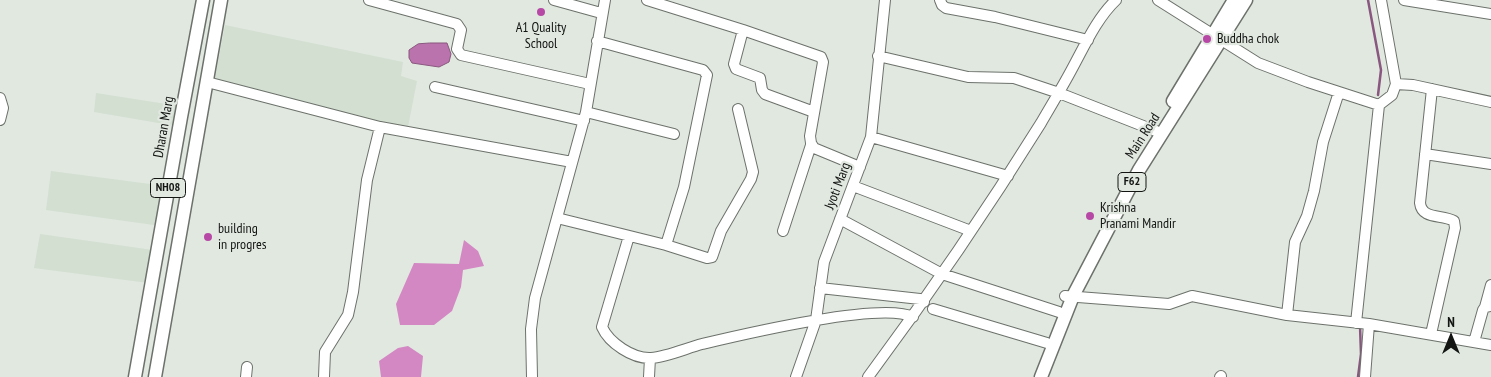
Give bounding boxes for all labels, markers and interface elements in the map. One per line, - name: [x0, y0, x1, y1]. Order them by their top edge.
- marker: A1 Quality School: [535, 6, 547, 18]
- place label: A1 Quality School: [516, 20, 566, 52]
- place label: Buddha chok: [1217, 31, 1279, 47]
- marker: Buddha chok: [1201, 33, 1213, 45]
- street label: Dharan Marg: [150, 95, 178, 159]
- street label: Main Road: [1122, 110, 1164, 162]
- street label: Jyoti Marg: [821, 160, 855, 212]
- road number: F62: [1118, 172, 1146, 192]
- road number: NH08: [150, 178, 186, 198]
- place label: Krishna Pranami Mandir: [1100, 200, 1176, 232]
- marker: Krishna Pranami Mandir: [1084, 210, 1096, 222]
- place label: building in progres: [218, 221, 267, 253]
- marker: building in progres: [202, 231, 214, 243]
- north arrow: [1426, 312, 1476, 362]
- text: N: [1447, 313, 1455, 331]

